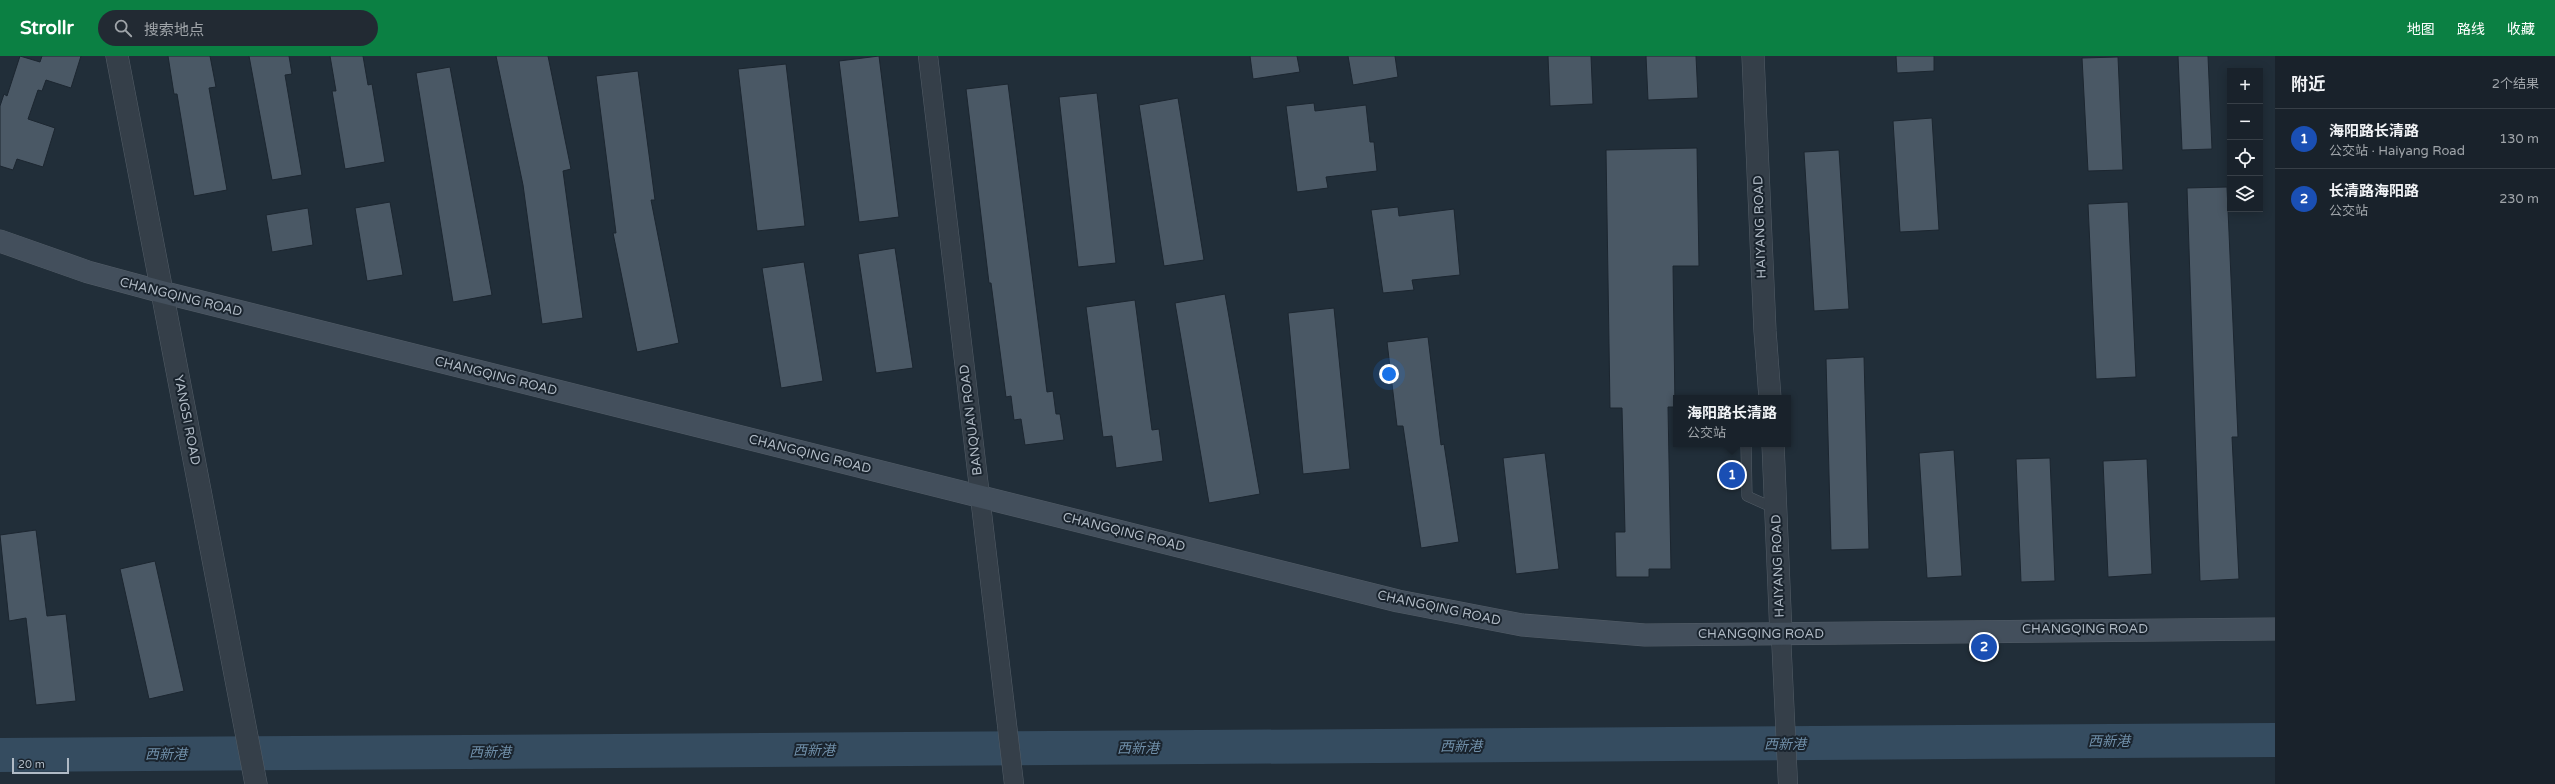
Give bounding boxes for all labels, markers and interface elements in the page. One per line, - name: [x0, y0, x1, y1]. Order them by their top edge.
- search box: [98, 10, 378, 46]
- text: Strollr: [20, 17, 74, 39]
- icon: search: [112, 17, 134, 39]
- text: 搜索地点: [144, 21, 204, 39]
- text: 地图: [2407, 21, 2435, 38]
- text: 路线: [2457, 21, 2485, 38]
- text: 收藏: [2507, 21, 2535, 38]
- map controls: [2227, 68, 2263, 212]
- button: +: [2227, 68, 2263, 104]
- text: 附近: [2291, 74, 2325, 95]
- text: 2个结果: [2492, 76, 2539, 92]
- button: −: [2227, 104, 2263, 140]
- text: 海阳路长清路: [2329, 122, 2419, 140]
- text: 1: [2300, 131, 2308, 147]
- text: 130 m: [2499, 131, 2539, 147]
- button: locate: [2227, 140, 2263, 176]
- text: 公交站 · Haiyang Road: [2329, 143, 2465, 159]
- street label: HAIYANG ROAD: [1750, 175, 1770, 279]
- button: layers: [2227, 176, 2263, 212]
- text: 长清路海阳路: [2329, 182, 2419, 200]
- text: 2: [2300, 191, 2308, 207]
- text: 230 m: [2499, 191, 2539, 207]
- text: 公交站: [2329, 203, 2368, 219]
- street label: CHANGQING ROAD: [118, 274, 244, 320]
- street label: CHANGQING ROAD: [433, 353, 559, 399]
- street label: BANQUAN ROAD: [956, 363, 986, 477]
- your location: [1379, 364, 1399, 384]
- street label: YANGSI ROAD: [170, 373, 204, 467]
- popup: [1673, 395, 1791, 447]
- text: 海阳路长清路: [1687, 404, 1777, 422]
- text: 公交站: [1687, 425, 1726, 441]
- street label: CHANGQING ROAD: [747, 431, 873, 477]
- pin: 1: [1719, 460, 1745, 490]
- street label: CHANGQING ROAD: [1061, 509, 1187, 555]
- street label: HAIYANG ROAD: [1768, 514, 1788, 618]
- street label: CHANGQING ROAD: [1376, 587, 1502, 629]
- street label: CHANGQING ROAD: [2022, 621, 2148, 637]
- street label: CHANGQING ROAD: [1698, 626, 1824, 642]
- pin: 2: [1971, 632, 1997, 662]
- water label: 西新港: [2088, 733, 2132, 750]
- water label: 西新港: [1764, 736, 1808, 753]
- water label: 西新港: [1440, 738, 1484, 755]
- water label: 西新港: [1117, 740, 1161, 757]
- water label: 西新港: [793, 742, 837, 759]
- water label: 西新港: [469, 744, 513, 761]
- water label: 西新港: [145, 746, 189, 763]
- scale bar: [12, 756, 69, 775]
- text: 20 m: [18, 758, 45, 771]

